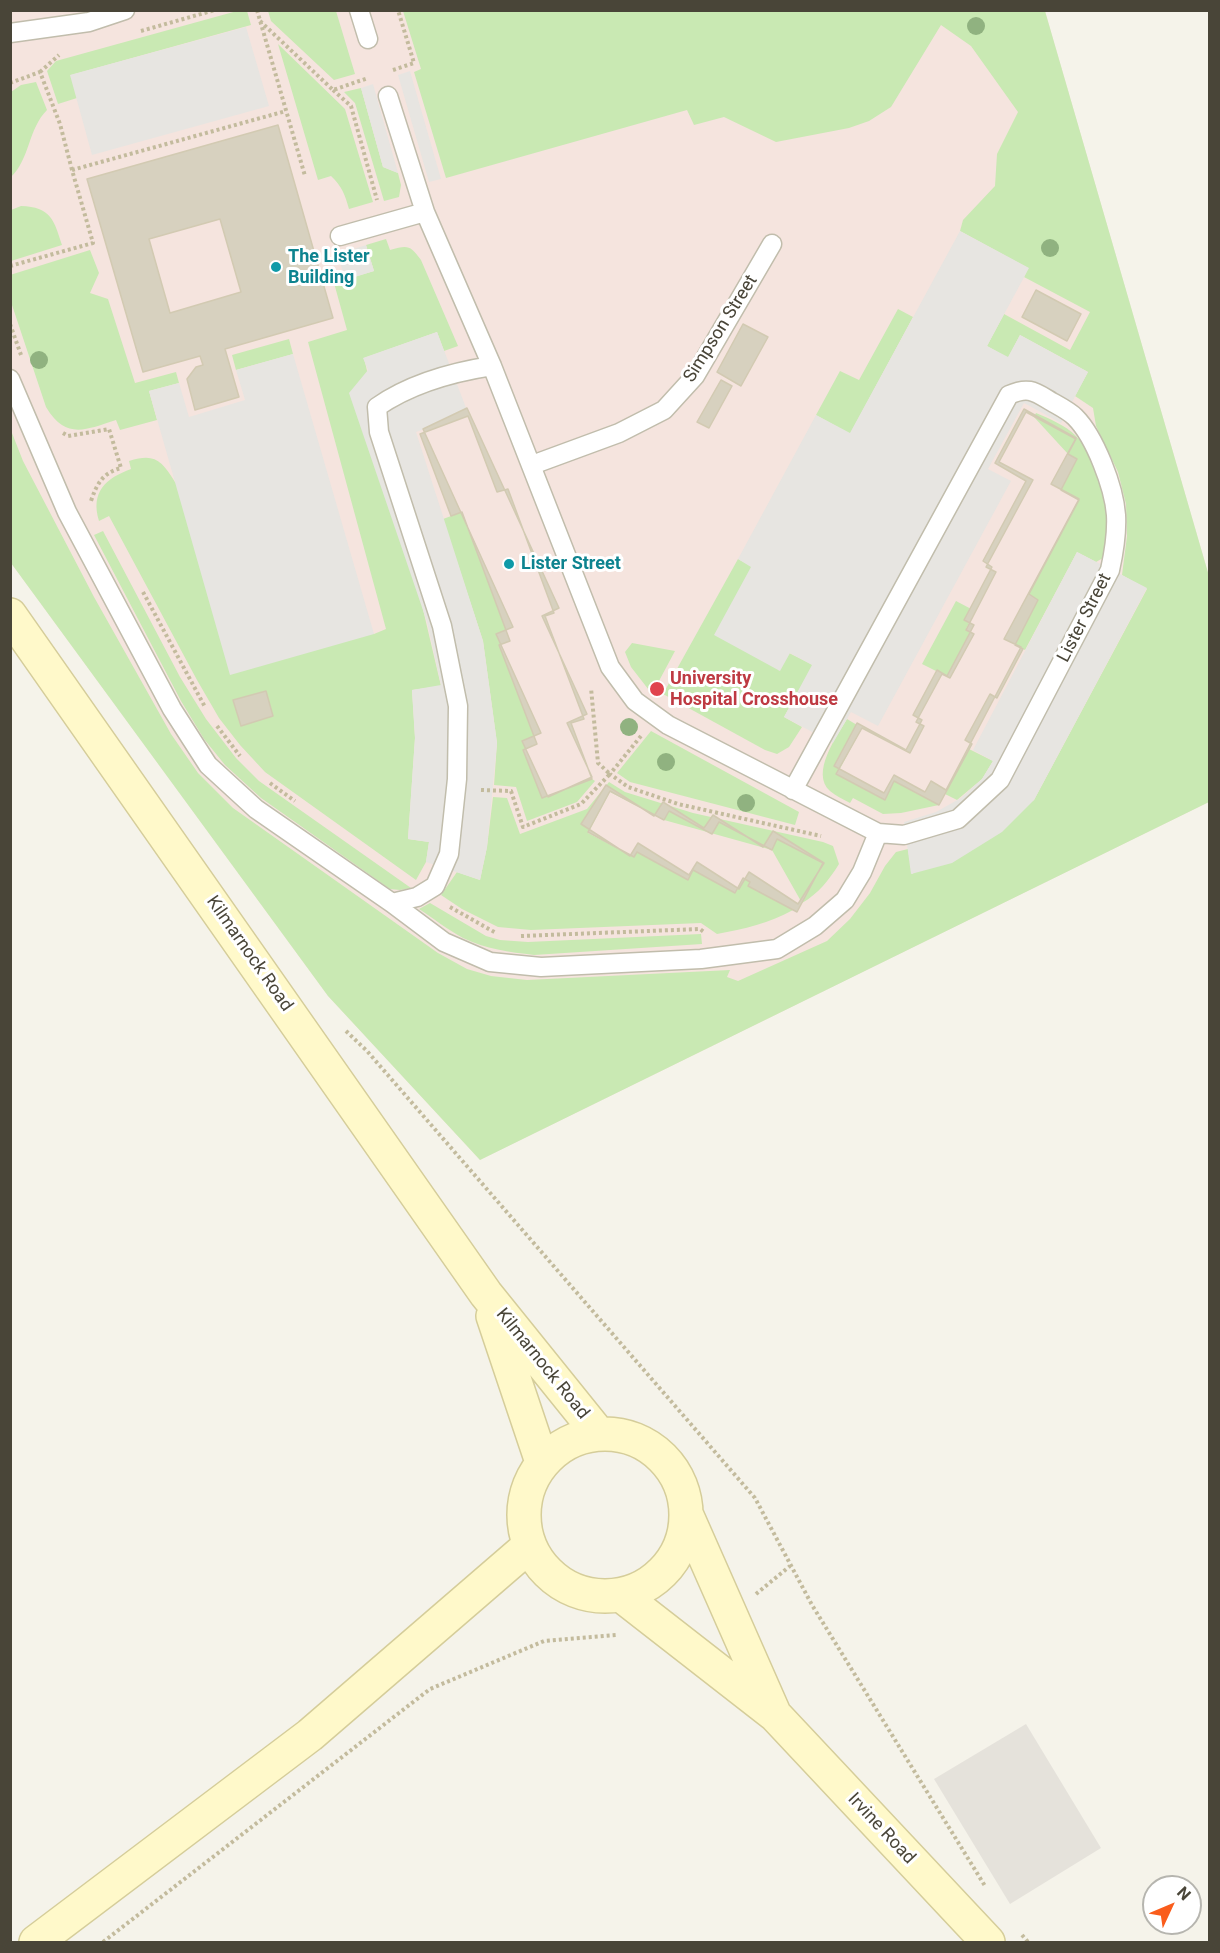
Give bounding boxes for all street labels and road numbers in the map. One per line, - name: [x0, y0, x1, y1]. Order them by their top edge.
- street label: Simpson Street: [679, 271, 763, 387]
- street label: Lister Street: [1053, 570, 1117, 666]
- street label: Kilmarnock Road: [201, 892, 297, 1016]
- street label: Kilmarnock Road: [491, 1304, 593, 1424]
- street label: Irvine Road: [843, 1789, 919, 1869]

